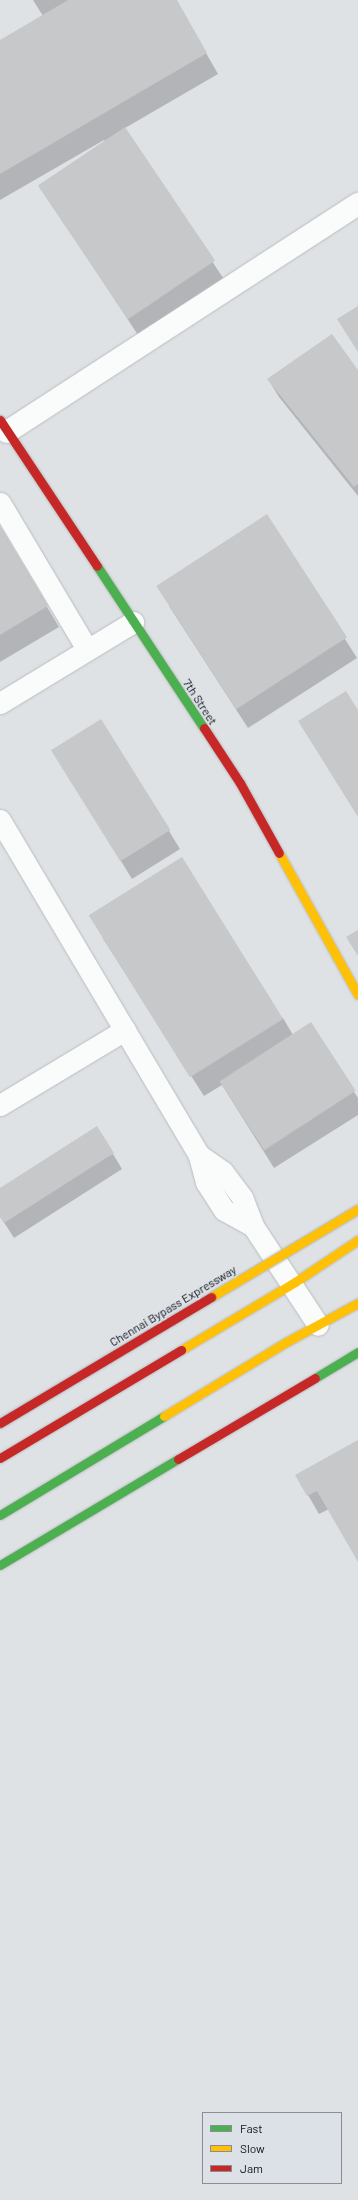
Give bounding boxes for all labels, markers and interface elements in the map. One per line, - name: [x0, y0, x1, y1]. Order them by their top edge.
- street label: 7th Street: [180, 676, 220, 728]
- street label: Chennai Bypass Expressway: [107, 1262, 239, 1350]
- legend: [202, 2112, 342, 2184]
- text: Fast: [240, 2121, 263, 2135]
- text: Slow: [240, 2141, 265, 2155]
- text: Jam: [240, 2161, 263, 2175]

